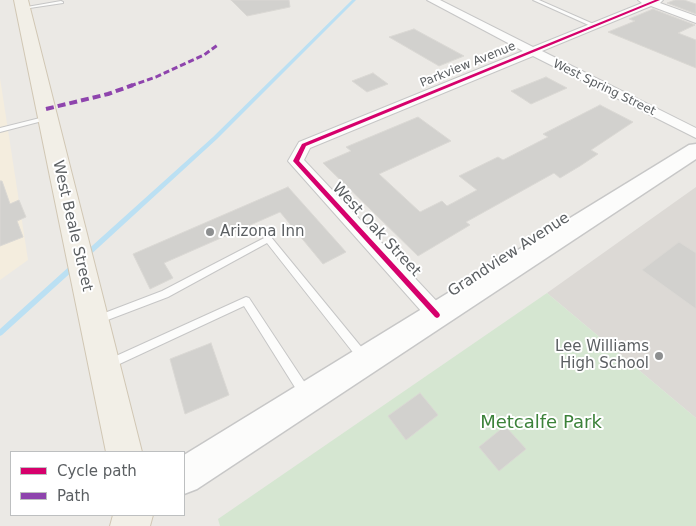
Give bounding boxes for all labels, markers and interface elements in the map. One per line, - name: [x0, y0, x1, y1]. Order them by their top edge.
- street label: Parkview Avenue: [418, 39, 518, 91]
- street label: West Spring Street: [550, 57, 658, 119]
- street label: West Beale Street: [48, 159, 96, 293]
- street label: West Oak Street: [328, 179, 424, 281]
- street label: Grandview Avenue: [445, 209, 573, 301]
- place label: Arizona Inn: [220, 223, 305, 241]
- marker: Arizona Inn: [204, 226, 216, 238]
- place label: Lee Williams High School: [555, 338, 649, 373]
- marker: Lee Williams High School: [653, 350, 665, 362]
- park label: Metcalfe Park: [480, 412, 602, 434]
- legend: [10, 451, 185, 516]
- text: Cycle path: [57, 462, 137, 480]
- text: Path: [57, 487, 90, 505]

